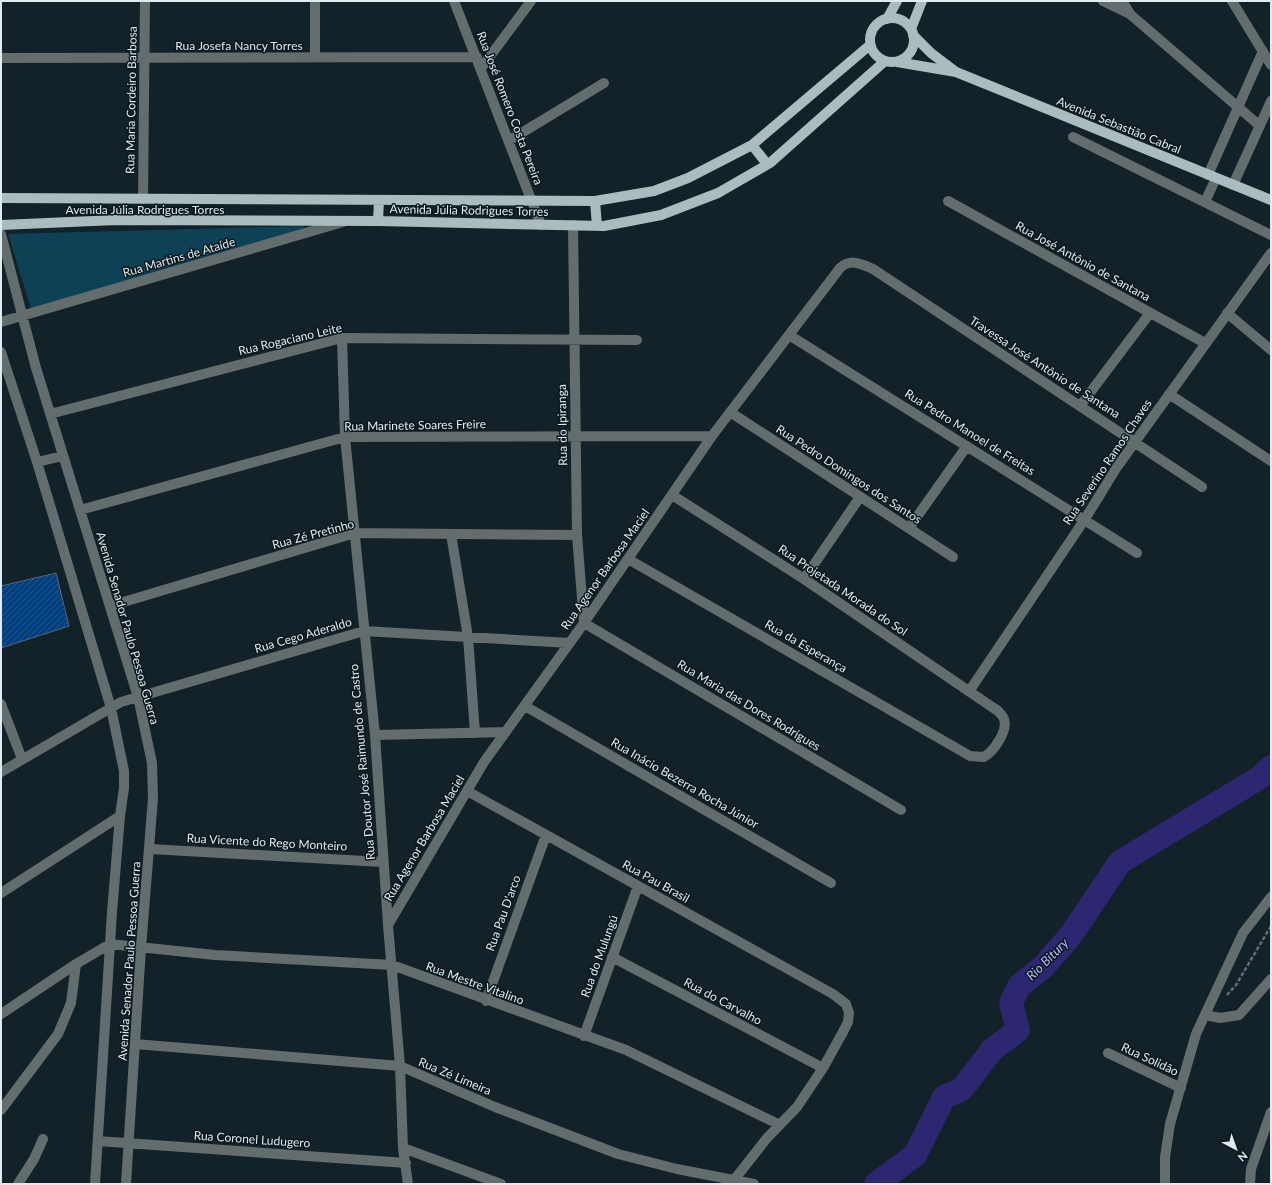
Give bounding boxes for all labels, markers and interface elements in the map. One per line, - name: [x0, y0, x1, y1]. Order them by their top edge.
- street label: Rua Maria Cordeiro Barbosa: [122, 26, 140, 174]
- street label: Rua José Romero Costa Pereira: [474, 29, 546, 187]
- street label: Rua Josefa Nancy Torres: [175, 38, 303, 53]
- street label: Avenida Sebastião Cabral: [1055, 93, 1183, 157]
- street label: Avenida Júlia Rodrigues Torres: [389, 201, 549, 219]
- street label: Avenida Júlia Rodrigues Torres: [66, 202, 224, 217]
- street label: Rua José Antônio de Santana: [1013, 218, 1153, 304]
- street label: Rua Martins de Ataíde: [121, 234, 237, 280]
- street label: Travessa José Antônio de Santana: [967, 313, 1123, 421]
- street label: Rua Rogaciano Leite: [237, 320, 343, 358]
- street label: Rua do Ipiranga: [554, 384, 570, 466]
- street label: Rua Pedro Manoel de Freitas: [902, 386, 1038, 478]
- street label: Rua Severino Ramos Chaves: [1059, 396, 1155, 528]
- street label: Rua Marinete Soares Freire: [344, 416, 486, 434]
- street label: Rua Pedro Domingos dos Santos: [773, 421, 925, 527]
- street label: Rua Agenor Barbosa Maciel: [557, 506, 653, 632]
- street label: Rua Zé Pretinho: [270, 516, 356, 552]
- street label: Avenida Senador Paulo Pessoa Guerra: [93, 530, 163, 726]
- street label: Rua Projetada Morada do Sol: [776, 541, 910, 639]
- street label: Rua Cego Aderaldo: [253, 614, 354, 656]
- street label: Rua da Esperança: [762, 616, 850, 676]
- street label: Rua Maria das Dores Rodrigues: [675, 656, 823, 754]
- street label: Rua Doutor José Raimundo de Castro: [346, 663, 378, 860]
- street label: Rua Inácio Bezerra Rocha Júnior: [608, 734, 762, 832]
- street label: Rua Agenor Barbosa Maciel: [380, 772, 468, 904]
- street label: Rua Vicente do Rego Monteiro: [186, 830, 348, 854]
- street label: Rua Pau Brasil: [620, 856, 692, 906]
- street label: Avenida Senador Paulo Pessoa Guerra: [115, 861, 143, 1061]
- street label: Rua Pau D'arco: [482, 873, 524, 953]
- street label: Rua do Mulungú: [577, 913, 621, 999]
- water label: Rio Bitury: [1023, 934, 1072, 983]
- street label: Rua Mestre Vitalino: [424, 958, 526, 1008]
- street label: Rua do Carvalho: [681, 974, 765, 1028]
- street label: Rua Solidão: [1119, 1039, 1181, 1079]
- street label: Rua Zé Limeira: [416, 1054, 494, 1098]
- street label: Rua Coronel Ludugero: [193, 1127, 311, 1151]
- north arrow: [1216, 1129, 1256, 1169]
- text: N: [1235, 1149, 1250, 1165]

